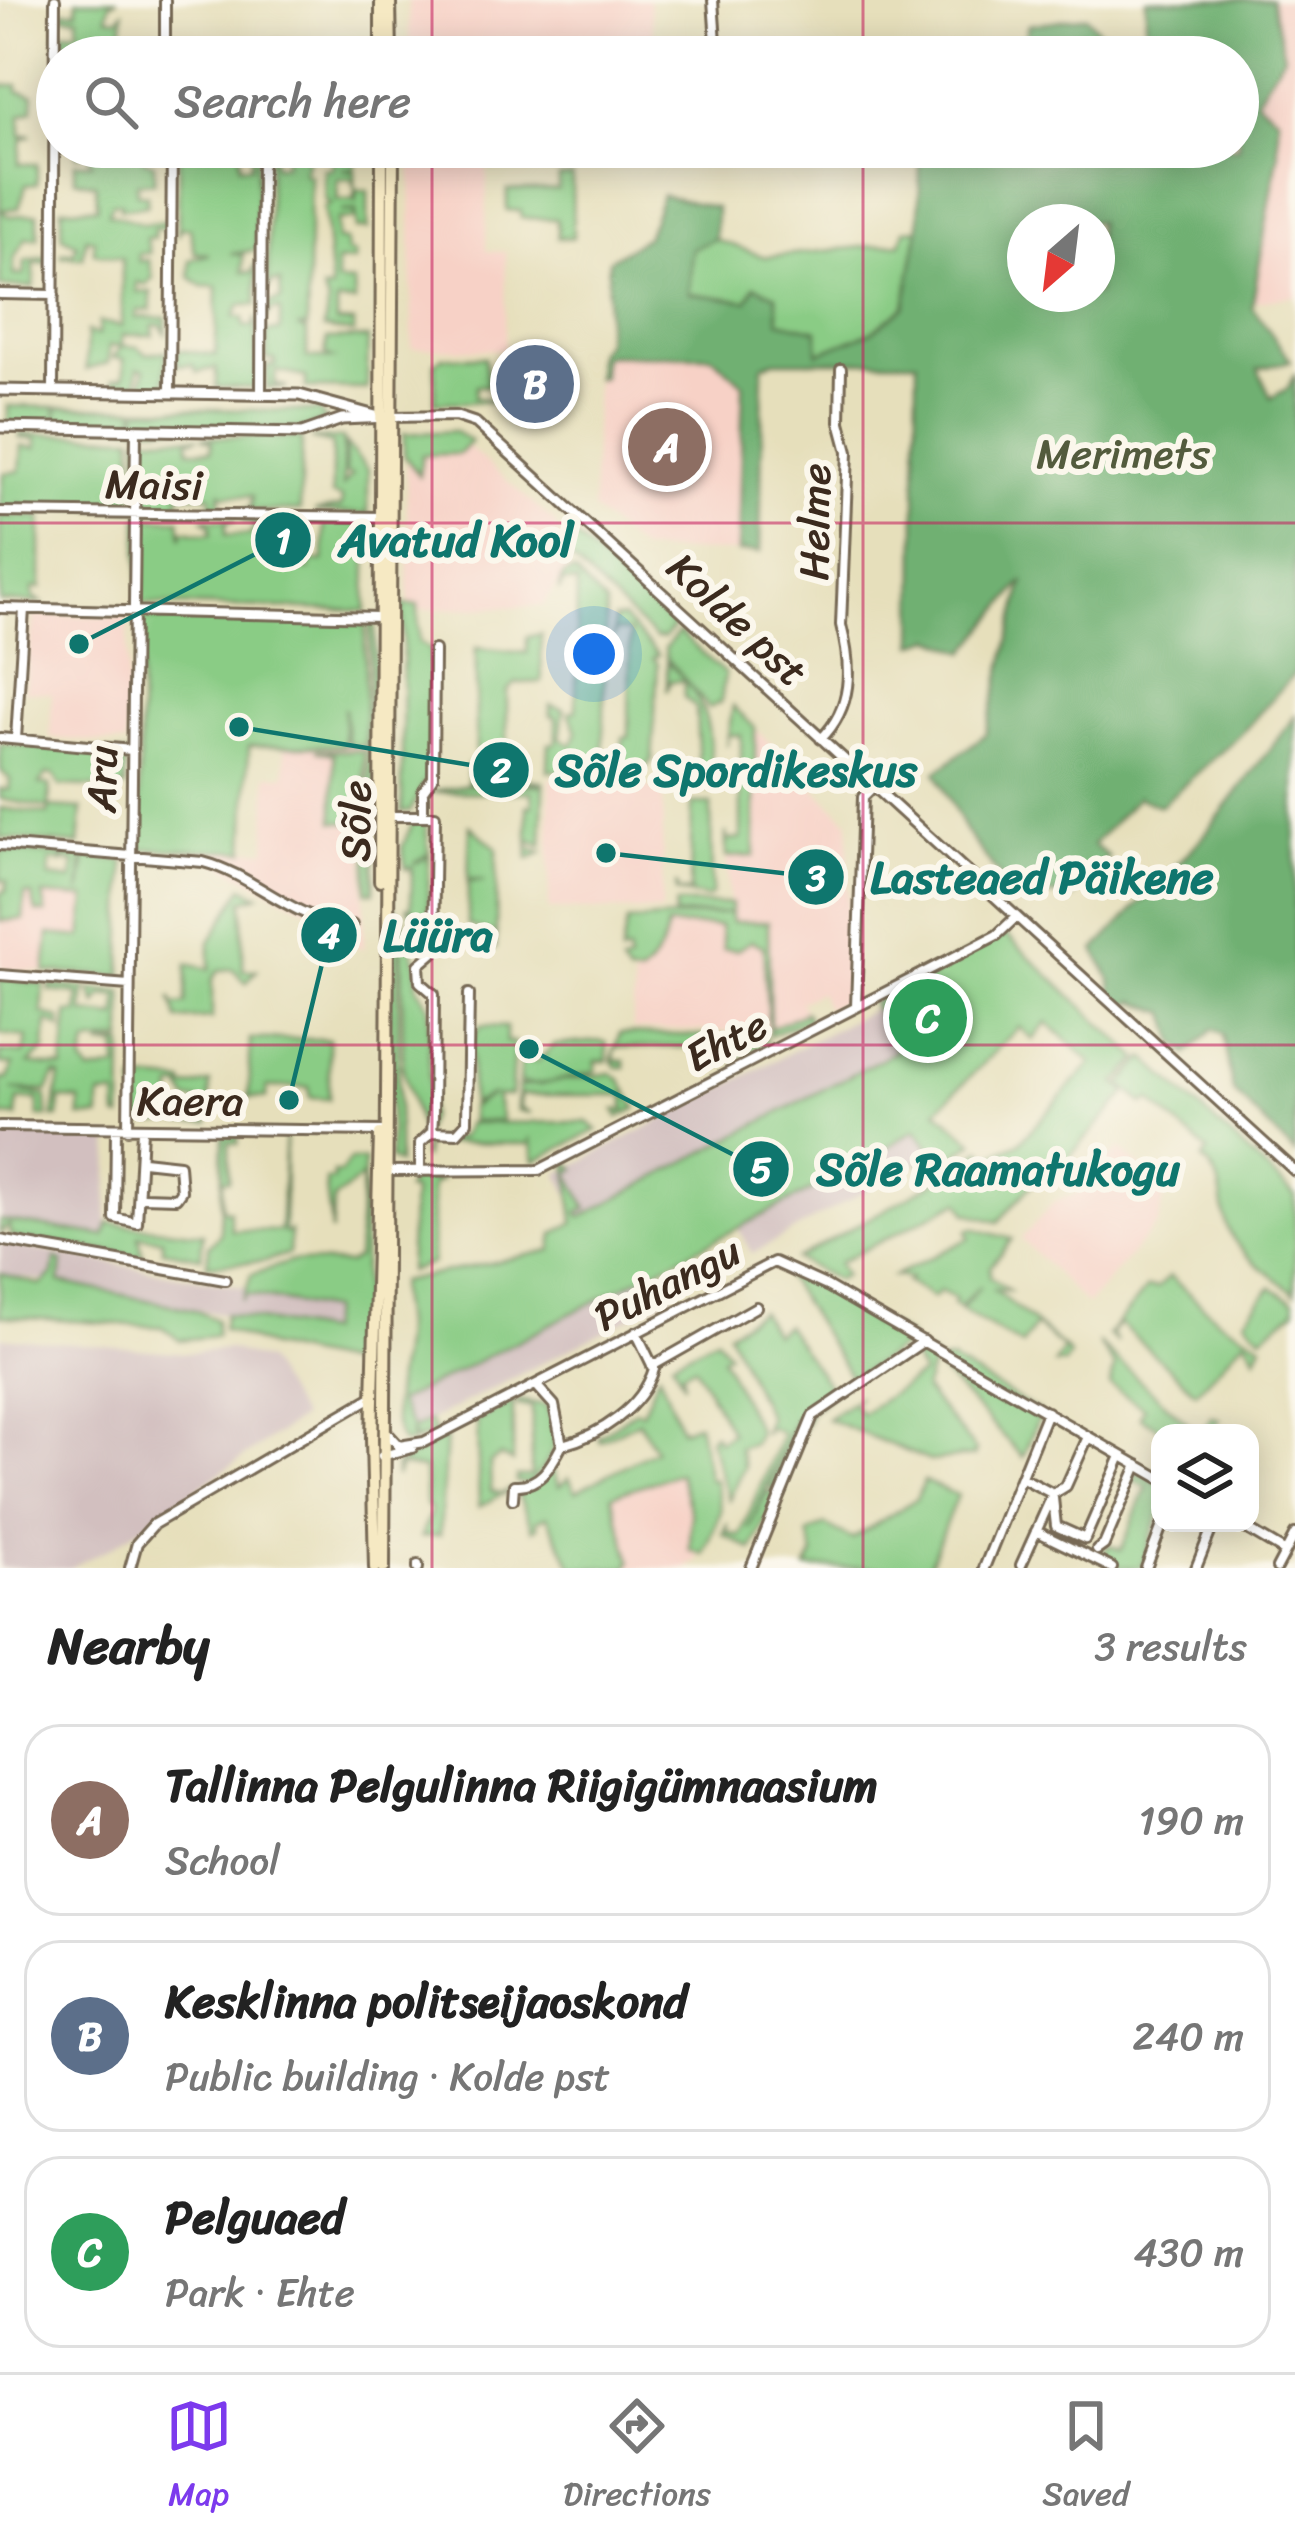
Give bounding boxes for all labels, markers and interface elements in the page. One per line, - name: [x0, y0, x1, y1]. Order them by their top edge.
- search box: [36, 36, 1259, 168]
- text: Search here: [174, 62, 411, 142]
- icon: search: [78, 69, 144, 135]
- north arrow: [1007, 204, 1115, 312]
- pin: B: [496, 339, 574, 429]
- pin: A: [628, 402, 706, 492]
- park label: Merimets: [1036, 417, 1210, 491]
- street label: Maisi: [104, 447, 205, 523]
- street label: Helme: [777, 463, 853, 581]
- callout: Avatud Kool: [253, 500, 599, 581]
- text: Avatud Kool: [337, 501, 576, 581]
- text: 1: [275, 509, 291, 573]
- street label: Kolde pst: [649, 534, 826, 706]
- your location: [564, 624, 624, 684]
- callout: Sõle Spordikeskus: [471, 730, 942, 811]
- text: Sõle Spordikeskus: [554, 731, 919, 811]
- text: 2: [491, 739, 512, 803]
- street label: Aru: [64, 744, 140, 814]
- street label: Sõle: [318, 780, 394, 862]
- callout: Lasteaed Päikene: [786, 837, 1237, 918]
- text: Lasteaed Päikene: [870, 838, 1214, 918]
- text: 3: [805, 846, 826, 910]
- callout: Lüüra: [299, 895, 517, 976]
- text: Lüüra: [383, 896, 493, 976]
- text: 4: [318, 904, 341, 968]
- pin: C: [889, 973, 967, 1063]
- street label: Ehte: [672, 989, 781, 1093]
- street label: Kaera: [137, 1064, 243, 1138]
- callout: Sõle Raamatukogu: [731, 1129, 1205, 1210]
- text: Sõle Raamatukogu: [815, 1130, 1181, 1210]
- text: 5: [750, 1138, 772, 1202]
- street label: Puhangu: [581, 1215, 754, 1353]
- map controls: [1151, 1424, 1259, 1532]
- button: layers: [1151, 1424, 1259, 1532]
- text: Nearby: [48, 1601, 209, 1691]
- text: 3 results: [1094, 1612, 1247, 1681]
- text: Tallinna Pelgulinna Riigigümnaasium: [165, 1746, 878, 1826]
- text: A: [77, 1786, 103, 1855]
- text: 190 m: [1139, 1786, 1244, 1855]
- text: School: [165, 1826, 280, 1895]
- text: Kesklinna politseijaoskond: [165, 1962, 687, 2042]
- text: B: [78, 2002, 102, 2071]
- text: 240 m: [1132, 2002, 1244, 2071]
- text: Public building · Kolde pst: [165, 2042, 610, 2111]
- text: Pelguaed: [165, 2178, 345, 2258]
- text: C: [78, 2218, 102, 2287]
- text: 430 m: [1133, 2218, 1244, 2287]
- text: Park · Ehte: [165, 2258, 355, 2327]
- tab: Map: [166, 2393, 232, 2523]
- tab: Directions: [563, 2393, 711, 2523]
- tab: Saved: [1042, 2393, 1129, 2523]

